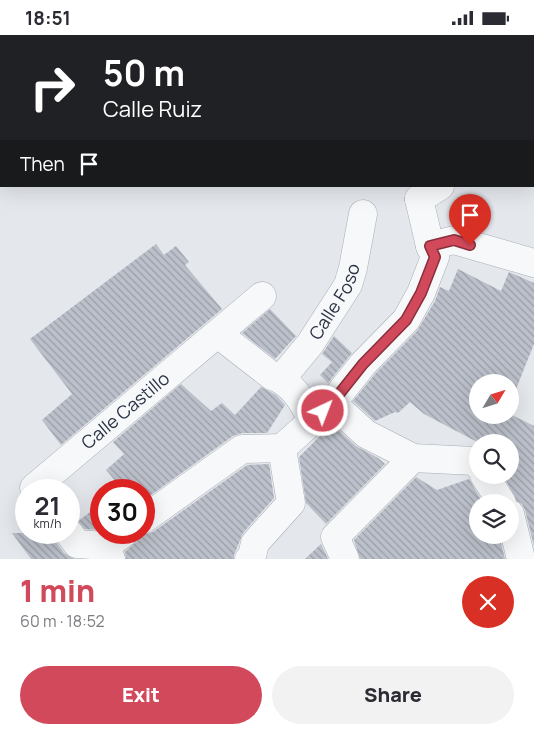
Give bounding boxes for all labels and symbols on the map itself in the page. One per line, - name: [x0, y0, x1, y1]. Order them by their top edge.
- pin: [449, 194, 491, 245]
- street label: Calle Foso: [303, 260, 365, 344]
- street label: Calle Castillo: [76, 366, 174, 454]
- north arrow: [469, 374, 519, 424]
- position arrow: [296, 384, 348, 436]
- speed limit sign: 30: [90, 479, 155, 544]

